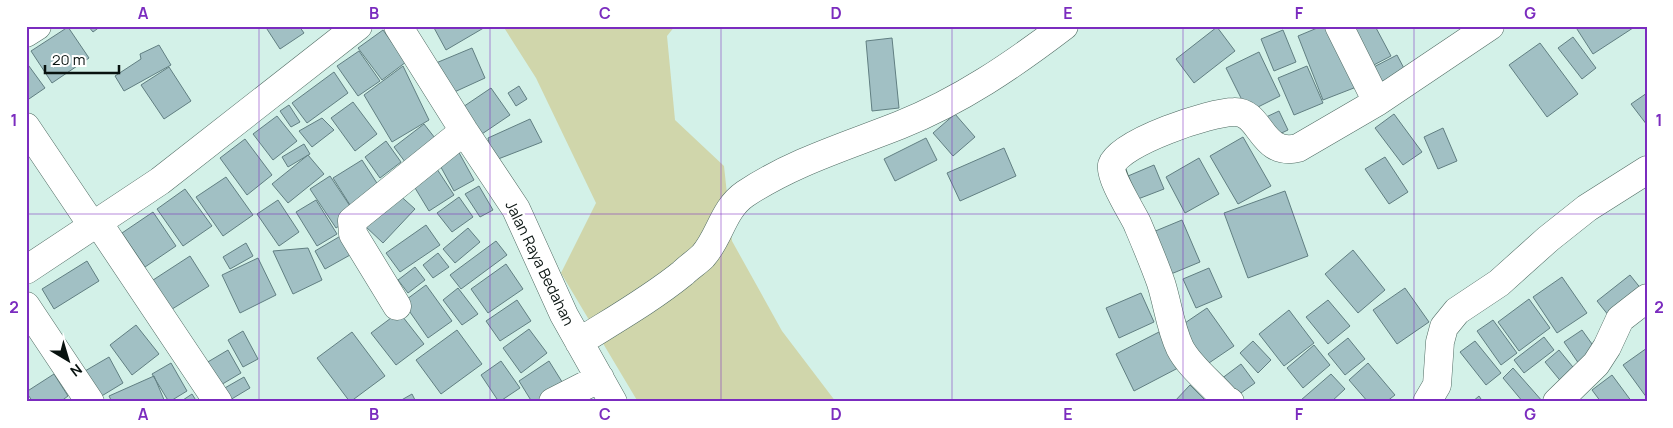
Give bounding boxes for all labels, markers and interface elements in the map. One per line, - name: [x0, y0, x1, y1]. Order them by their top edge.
- text: A: [138, 2, 149, 24]
- text: B: [369, 2, 379, 24]
- text: C: [599, 2, 611, 24]
- text: D: [830, 2, 842, 24]
- text: E: [1063, 2, 1073, 24]
- text: F: [1295, 2, 1304, 24]
- text: G: [1524, 2, 1536, 24]
- scale bar: [45, 42, 119, 74]
- text: 20 m: [52, 49, 85, 70]
- text: 1: [10, 109, 18, 131]
- text: 1: [1655, 109, 1663, 131]
- street label: Jalan Raya Bedahan: [501, 197, 579, 329]
- text: 2: [9, 296, 19, 318]
- text: 2: [1654, 296, 1664, 318]
- north arrow: [42, 336, 92, 386]
- text: N: [66, 360, 86, 381]
- text: A: [138, 403, 149, 425]
- text: B: [369, 403, 379, 425]
- text: C: [599, 403, 611, 425]
- text: D: [830, 403, 842, 425]
- text: E: [1063, 403, 1073, 425]
- text: F: [1295, 403, 1304, 425]
- text: G: [1524, 403, 1536, 425]

